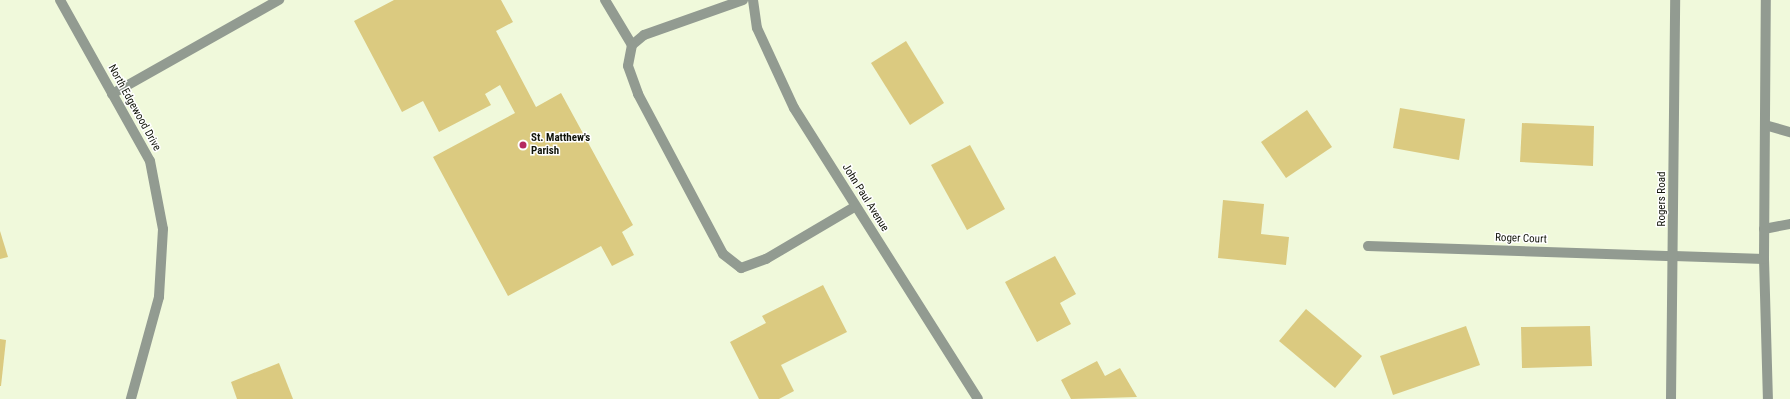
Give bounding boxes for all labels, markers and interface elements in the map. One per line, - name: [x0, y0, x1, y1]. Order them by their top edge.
- street label: North Edgewood Drive: [105, 63, 163, 153]
- place label: St. Matthew's Parish: [531, 132, 590, 158]
- marker: St. Matthew's Parish: [518, 140, 528, 150]
- street label: John Paul Avenue: [839, 162, 891, 234]
- street label: Rogers Road: [1655, 172, 1669, 226]
- street label: Roger Court: [1495, 232, 1547, 246]

